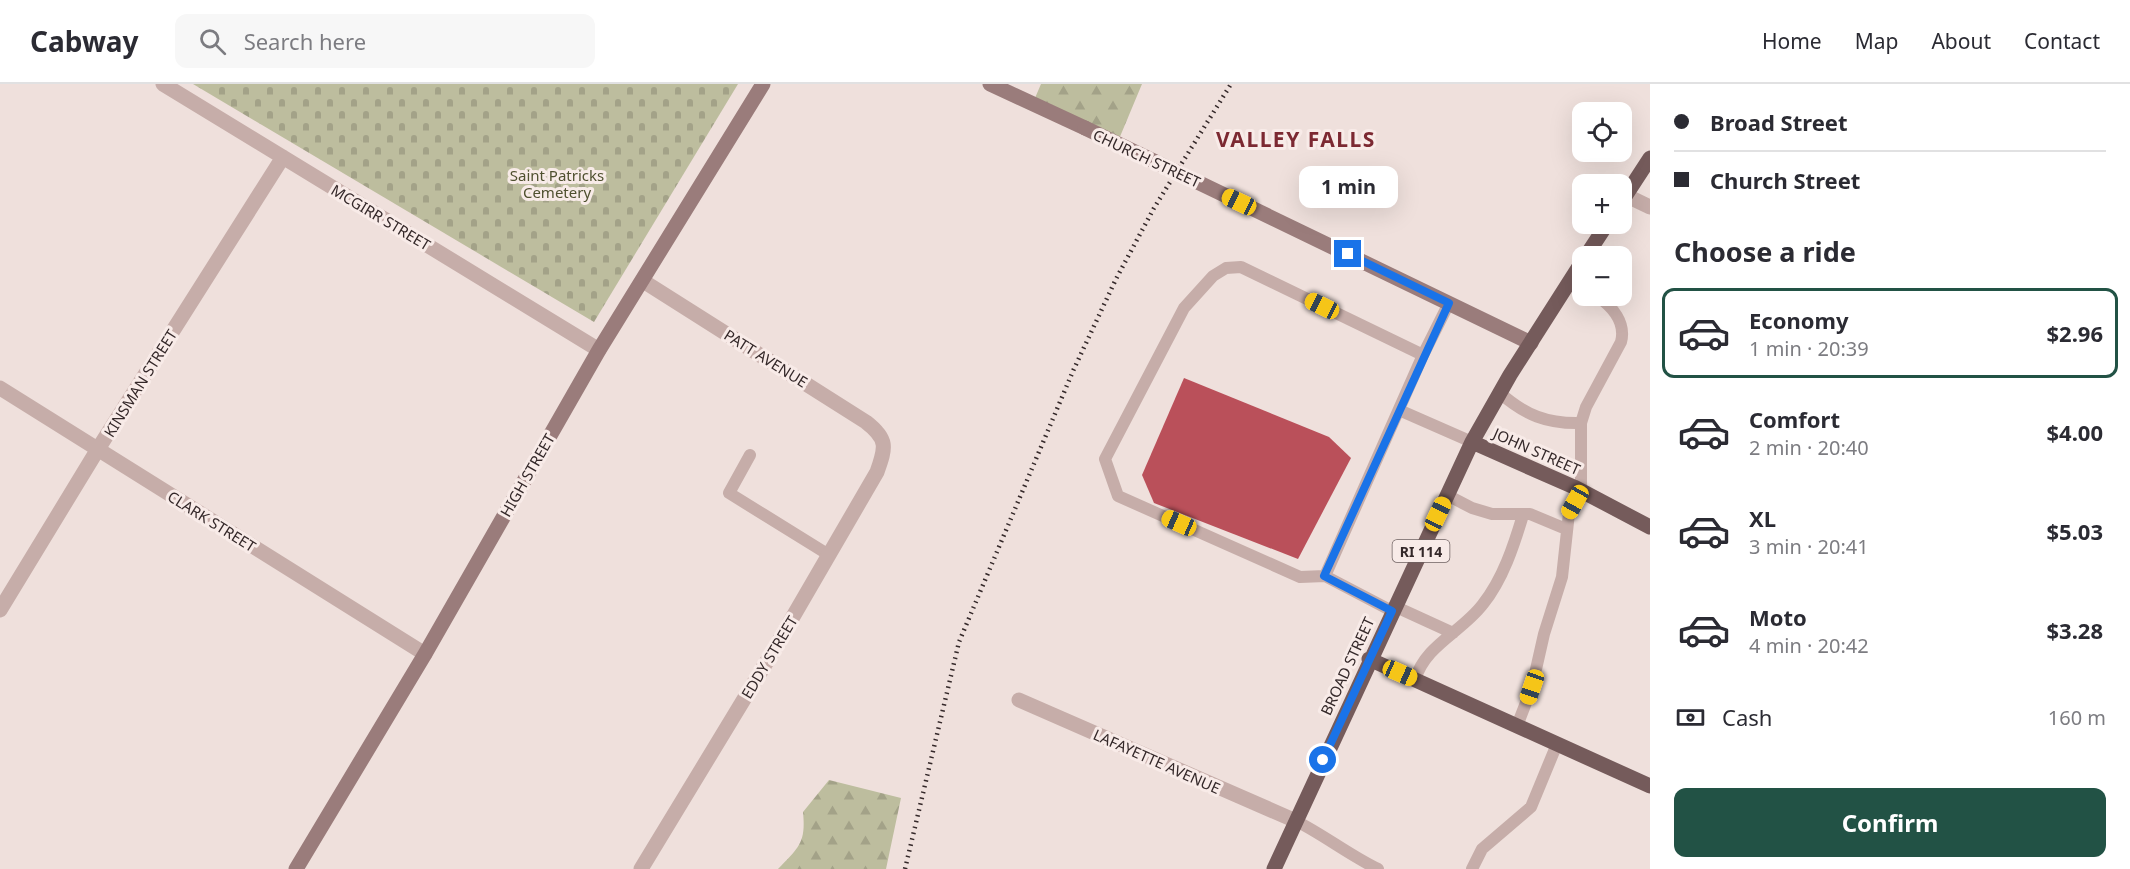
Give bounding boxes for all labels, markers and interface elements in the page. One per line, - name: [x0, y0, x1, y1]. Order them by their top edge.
- search box: [175, 14, 595, 68]
- text: Cabway: [30, 22, 139, 60]
- icon: search: [196, 25, 229, 58]
- text: Search here: [244, 26, 366, 56]
- text: Home: [1762, 27, 1822, 55]
- text: Map: [1855, 27, 1898, 55]
- text: About: [1931, 27, 1991, 55]
- text: Contact: [2024, 27, 2100, 55]
- map controls: [1572, 102, 1632, 306]
- button: locate: [1572, 102, 1632, 162]
- text: Broad Street: [1710, 107, 1847, 137]
- street label: CHURCH STREET: [1090, 124, 1205, 192]
- district label: VALLEY FALLS: [1216, 125, 1376, 153]
- park label: Saint Patricks Cemetery: [510, 165, 604, 202]
- text: Church Street: [1710, 165, 1860, 195]
- callout: 1 min: [1298, 167, 1398, 209]
- text: 1 min: [1321, 173, 1376, 200]
- button: +: [1572, 174, 1632, 234]
- street label: MCGIRR STREET: [328, 180, 435, 255]
- car: [1219, 186, 1259, 218]
- text: Choose a ride: [1674, 233, 1856, 270]
- route end: [1334, 240, 1361, 267]
- button: −: [1572, 246, 1632, 306]
- car: [1302, 290, 1342, 322]
- text: Economy: [1749, 305, 1848, 335]
- icon: car: [1677, 306, 1731, 360]
- text: $2.96: [2046, 318, 2103, 348]
- street label: PATT AVENUE: [721, 324, 811, 392]
- street label: KINSMAN STREET: [99, 325, 182, 441]
- text: 1 min · 20:39: [1749, 335, 1869, 362]
- text: Comfort: [1749, 404, 1840, 434]
- icon: car: [1677, 405, 1731, 459]
- text: $4.00: [2046, 417, 2103, 447]
- street label: JOHN STREET: [1489, 422, 1584, 479]
- street label: HIGH STREET: [495, 429, 559, 520]
- text: 2 min · 20:40: [1749, 434, 1869, 461]
- car: [1558, 482, 1592, 522]
- street label: CLARK STREET: [164, 486, 260, 556]
- car: [1422, 494, 1454, 534]
- text: XL: [1749, 503, 1776, 533]
- icon: car: [1677, 504, 1731, 558]
- car: [1159, 507, 1199, 539]
- text: $5.03: [2046, 516, 2103, 546]
- text: 3 min · 20:41: [1749, 533, 1869, 560]
- road number: RI 114: [1392, 540, 1450, 562]
- text: Moto: [1749, 602, 1807, 632]
- icon: car: [1677, 603, 1731, 657]
- street label: EDDY STREET: [736, 611, 802, 702]
- street label: BROAD STREET: [1316, 613, 1379, 718]
- text: $3.28: [2046, 615, 2103, 645]
- text: 4 min · 20:42: [1749, 632, 1869, 659]
- car: [1380, 657, 1420, 689]
- car: [1518, 667, 1546, 707]
- icon: cash: [1674, 701, 1707, 734]
- text: Cash: [1722, 702, 1772, 732]
- text: 160 m: [2048, 704, 2106, 731]
- street label: LAFAYETTE AVENUE: [1090, 724, 1224, 798]
- route start: [1309, 746, 1336, 773]
- button: Confirm: [1674, 788, 2106, 857]

